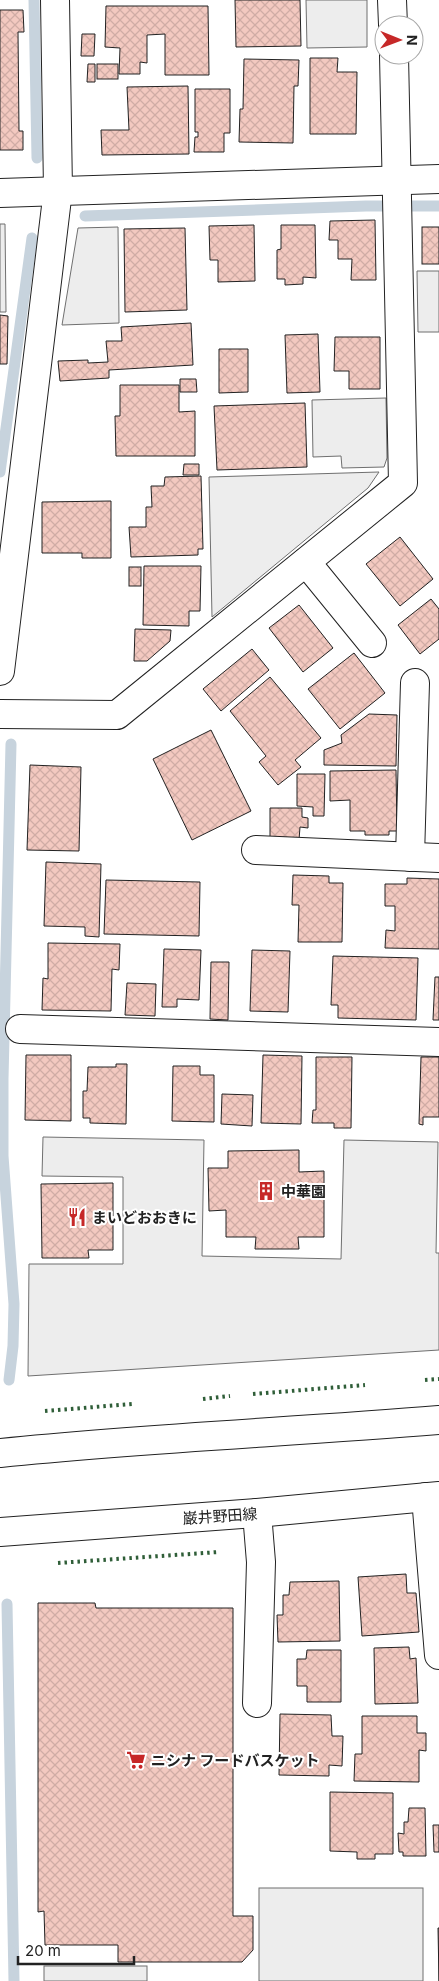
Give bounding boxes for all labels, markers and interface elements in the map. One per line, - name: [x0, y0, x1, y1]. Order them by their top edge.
- north arrow: [374, 15, 424, 65]
- text: N: [404, 35, 421, 46]
- building icon: 中華園: [255, 1180, 277, 1202]
- place label: 中華園: [281, 1182, 326, 1201]
- restaurant icon: まいどおおきに: [66, 1206, 88, 1228]
- place label: まいどおおきに: [92, 1208, 197, 1227]
- street label: 巌井野田線: [182, 1504, 258, 1528]
- supermarket icon: ニシナ フードバスケット: [125, 1749, 147, 1771]
- place label: ニシナ フードバスケット: [151, 1751, 320, 1770]
- scale bar: [18, 1934, 134, 1966]
- text: 20 m: [25, 1941, 61, 1960]

